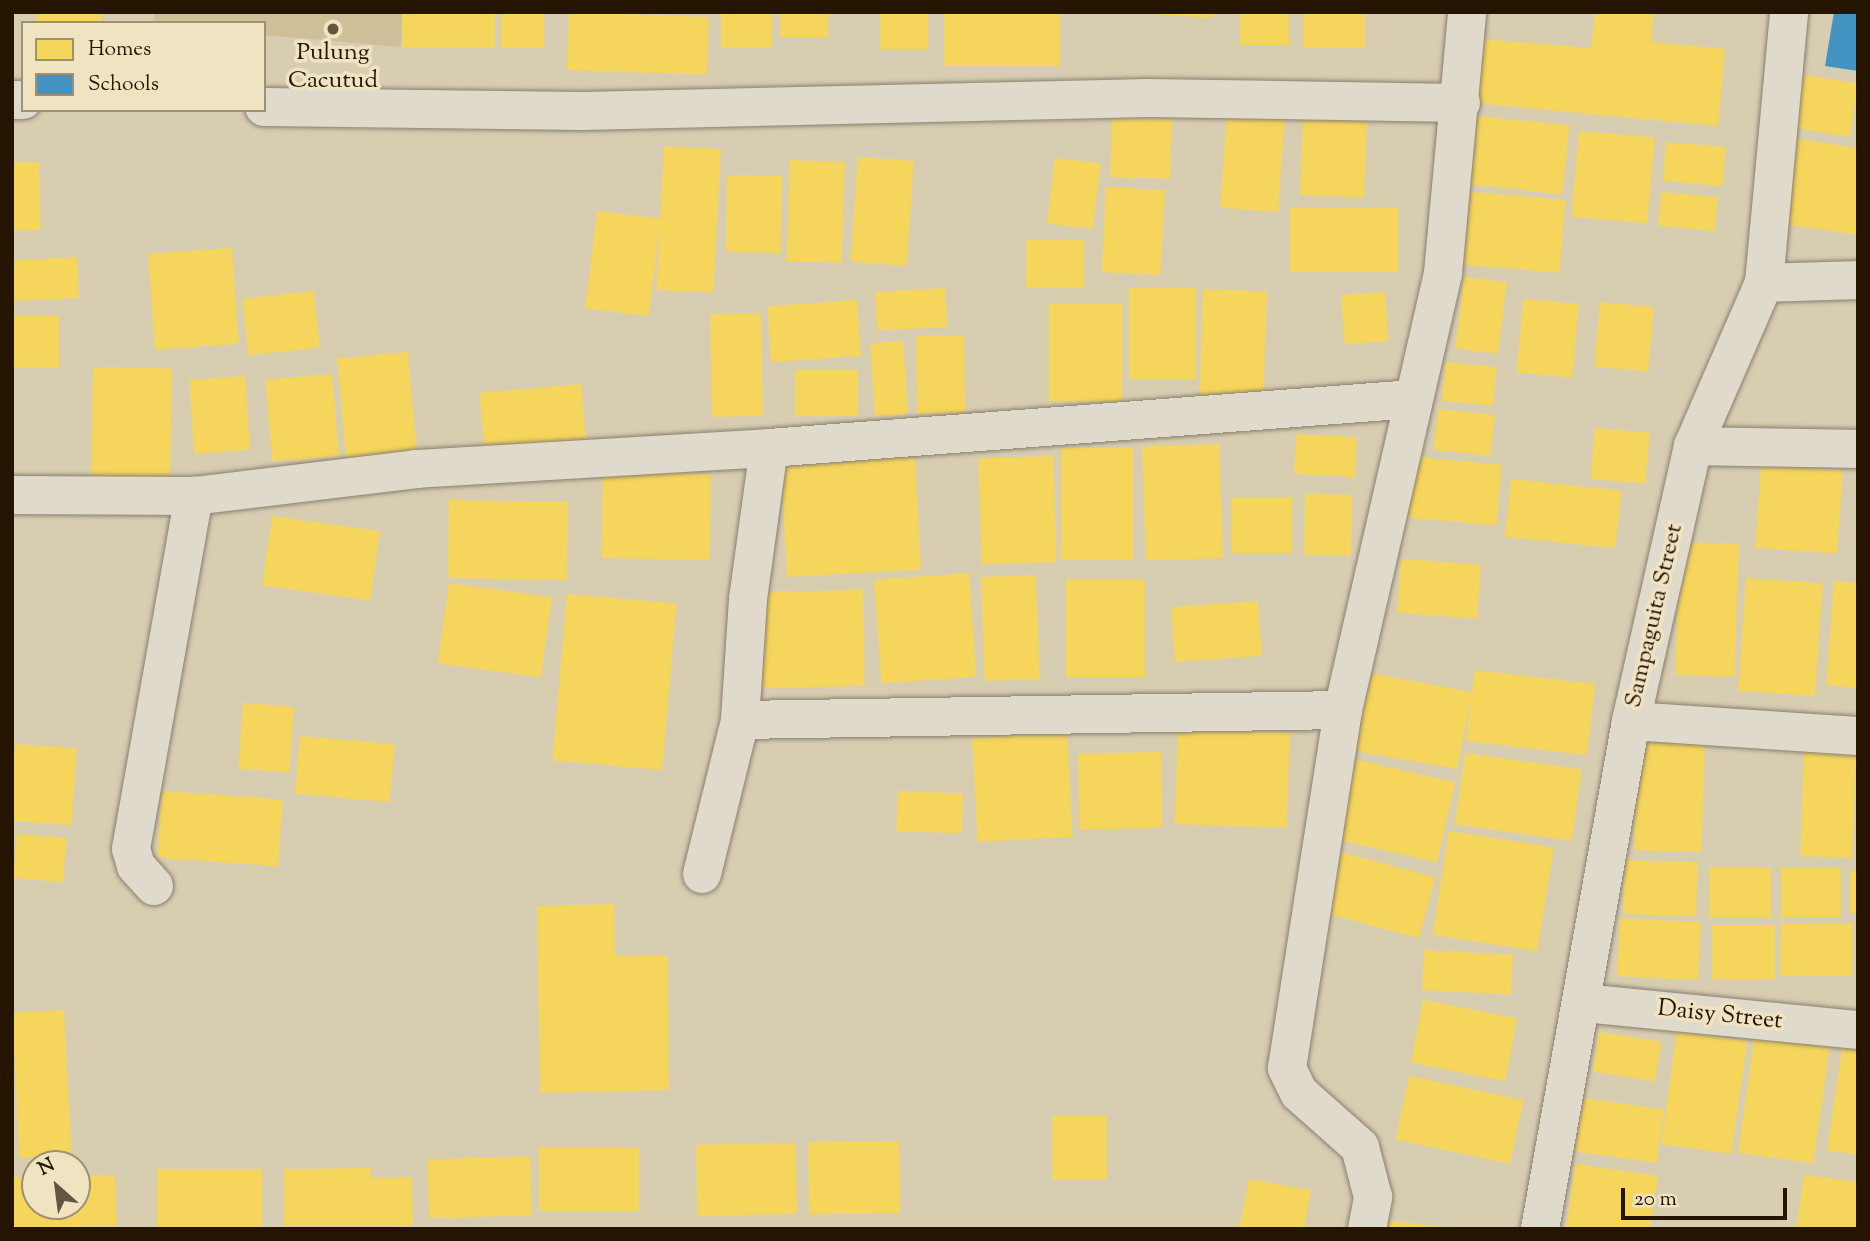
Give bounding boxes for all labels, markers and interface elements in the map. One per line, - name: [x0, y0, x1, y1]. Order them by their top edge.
- legend: [21, 21, 266, 112]
- marker: Pulung Cacutud: [325, 21, 341, 37]
- text: Homes: [88, 35, 151, 65]
- place label: Pulung Cacutud: [288, 40, 378, 96]
- text: Schools: [88, 70, 159, 100]
- street label: Sampaguita Street: [1620, 521, 1690, 711]
- street label: Daisy Street: [1656, 995, 1784, 1037]
- north arrow: [21, 1150, 91, 1220]
- text: N: [34, 1152, 60, 1183]
- scale bar: [1625, 1174, 1791, 1218]
- text: 20 m: [1634, 1185, 1677, 1215]

